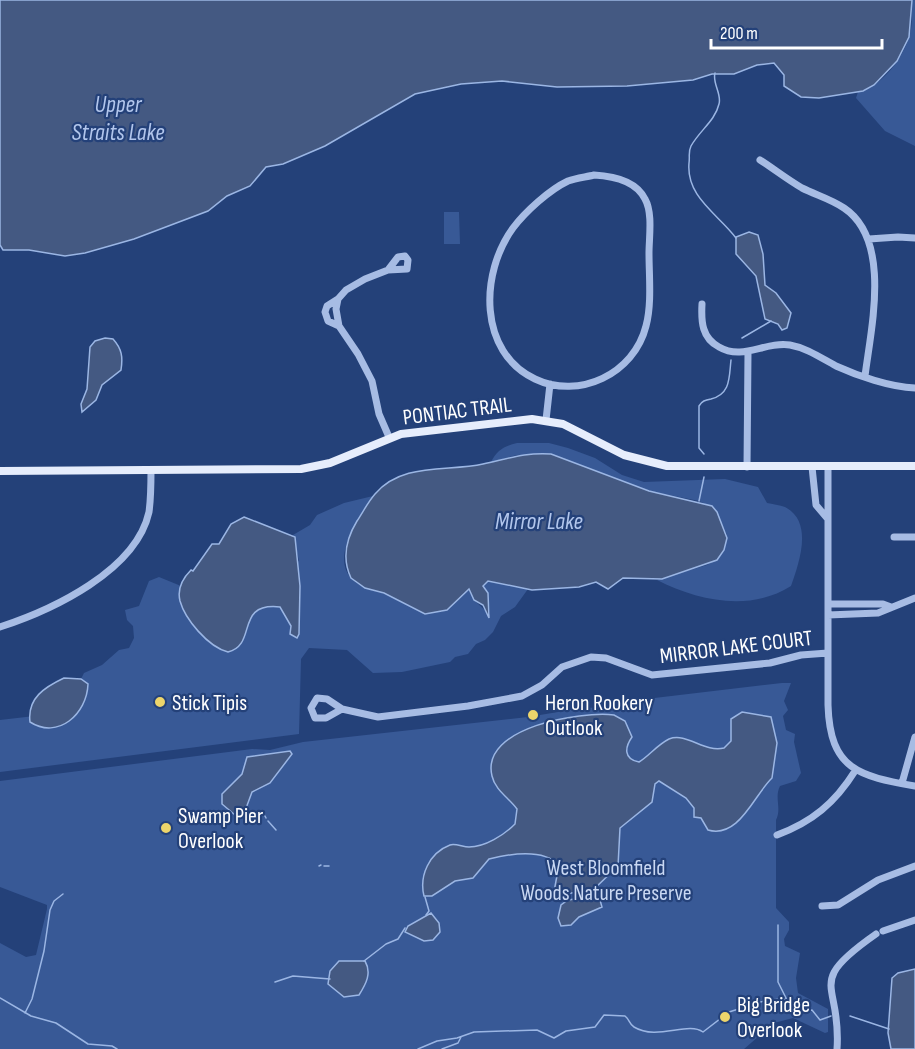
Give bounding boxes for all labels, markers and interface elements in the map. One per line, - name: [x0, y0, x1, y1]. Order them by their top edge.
- scale bar: [711, 12, 882, 50]
- text: 200 m: [720, 23, 758, 44]
- water label: Upper Straits Lake: [72, 90, 165, 147]
- street label: PONTIAC TRAIL: [401, 391, 513, 432]
- water label: Mirror Lake: [495, 507, 583, 536]
- street label: MIRROR LAKE COURT: [658, 625, 814, 670]
- place label: Stick Tipis: [172, 690, 247, 717]
- place label: Heron Rookery Outlook: [545, 690, 654, 742]
- marker: Stick Tipis: [153, 695, 167, 709]
- marker: Heron Rookery Outlook: [526, 708, 540, 722]
- place label: Swamp Pier Overlook: [178, 803, 263, 855]
- marker: Swamp Pier Overlook: [159, 821, 173, 835]
- park label: West Bloomfield Woods Nature Preserve: [520, 855, 692, 907]
- place label: Big Bridge Overlook: [737, 992, 810, 1044]
- marker: Big Bridge Overlook: [718, 1010, 732, 1024]

